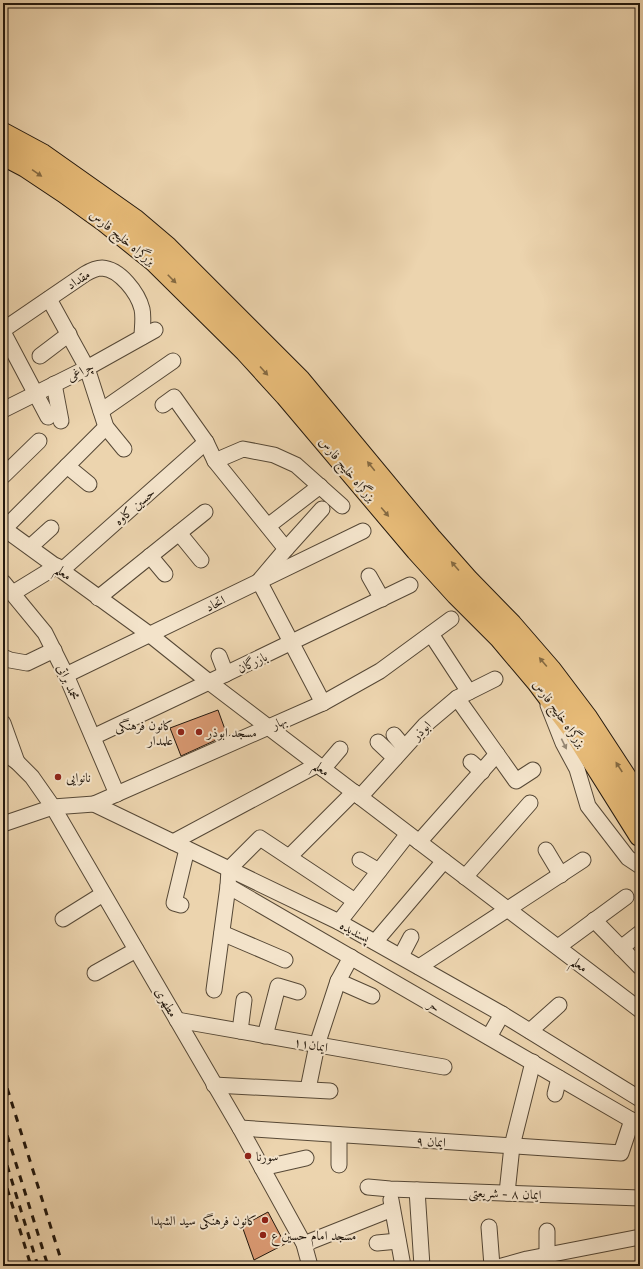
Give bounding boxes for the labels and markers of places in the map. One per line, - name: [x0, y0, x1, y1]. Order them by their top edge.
- place label: کانون فرهنگی علمدار: [115, 717, 173, 749]
- place label: مسجد ابوذر: [205, 724, 257, 741]
- marker: کانون فرهنگی علمدار: [176, 727, 186, 737]
- marker: مسجد ابوذر: [194, 727, 204, 737]
- place label: نانوایی: [66, 769, 91, 786]
- marker: نانوایی: [53, 772, 63, 782]
- place label: سورنا: [256, 1148, 279, 1165]
- marker: سورنا: [243, 1151, 253, 1161]
- place label: کانون فرهنگی سید الشهدا: [151, 1212, 257, 1230]
- marker: کانون فرهنگی سید الشهدا: [260, 1215, 270, 1225]
- place label: مسجد امام حسین ع: [271, 1227, 356, 1247]
- marker: مسجد امام حسین ع: [258, 1230, 268, 1240]

